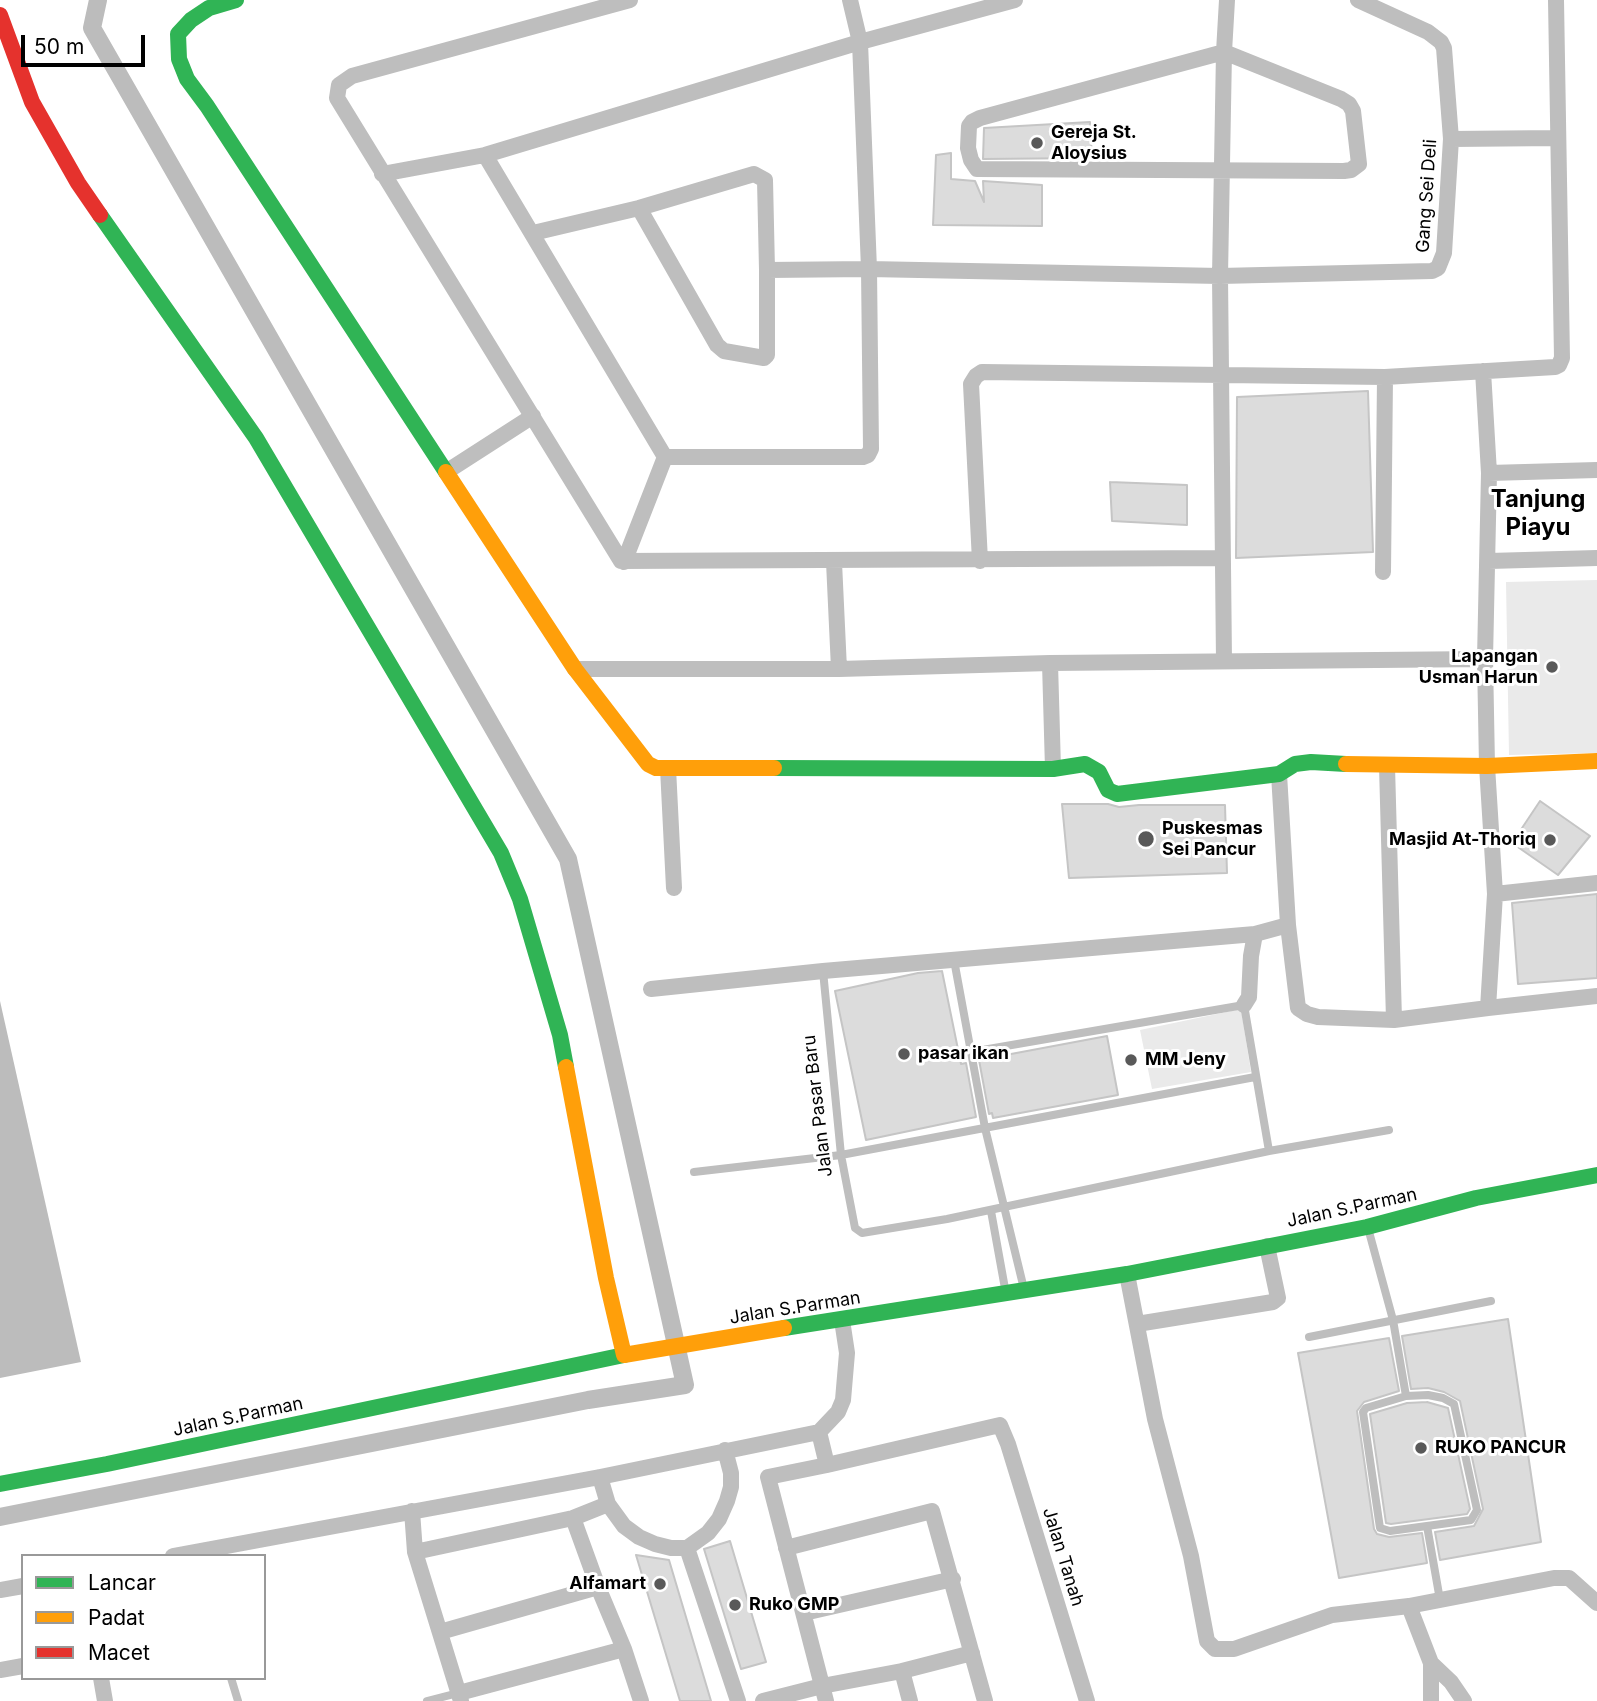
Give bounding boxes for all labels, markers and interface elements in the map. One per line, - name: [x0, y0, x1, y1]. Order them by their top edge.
- scale bar: [24, 21, 149, 65]
- text: 50 m: [34, 34, 84, 59]
- place label: Gereja St. Aloysius: [1051, 122, 1137, 164]
- marker: Gereja St. Aloysius: [1029, 135, 1045, 151]
- street label: Gang Sei Deli: [1412, 138, 1442, 254]
- district label: Tanjung Piayu: [1491, 486, 1585, 542]
- place label: Lapangan Usman Harun: [1419, 646, 1538, 688]
- marker: Lapangan Usman Harun: [1544, 659, 1560, 675]
- place label: Puskesmas Sei Pancur: [1162, 818, 1263, 860]
- marker: Puskesmas Sei Pancur: [1136, 829, 1156, 849]
- place label: Masjid At-Thoriq: [1389, 829, 1536, 851]
- marker: Masjid At-Thoriq: [1542, 832, 1558, 848]
- street label: Jalan Pasar Baru: [799, 1034, 837, 1178]
- place label: pasar ikan: [918, 1043, 1009, 1065]
- marker: pasar ikan: [896, 1046, 912, 1062]
- place label: MM Jeny: [1145, 1049, 1226, 1071]
- marker: MM Jeny: [1123, 1052, 1139, 1068]
- street label: Jalan S.Parman: [1285, 1184, 1419, 1232]
- street label: Jalan S.Parman: [728, 1287, 862, 1329]
- street label: Jalan S.Parman: [171, 1393, 305, 1441]
- place label: RUKO PANCUR: [1435, 1437, 1566, 1459]
- marker: RUKO PANCUR: [1413, 1440, 1429, 1456]
- street label: Jalan Tanah: [1038, 1505, 1088, 1609]
- legend: [21, 1554, 266, 1680]
- text: Lancar: [88, 1570, 156, 1595]
- place label: Alfamart: [569, 1573, 646, 1595]
- marker: Alfamart: [652, 1576, 668, 1592]
- place label: Ruko GMP: [749, 1594, 839, 1616]
- marker: Ruko GMP: [727, 1597, 743, 1613]
- text: Padat: [88, 1605, 145, 1630]
- text: Macet: [88, 1640, 150, 1665]

